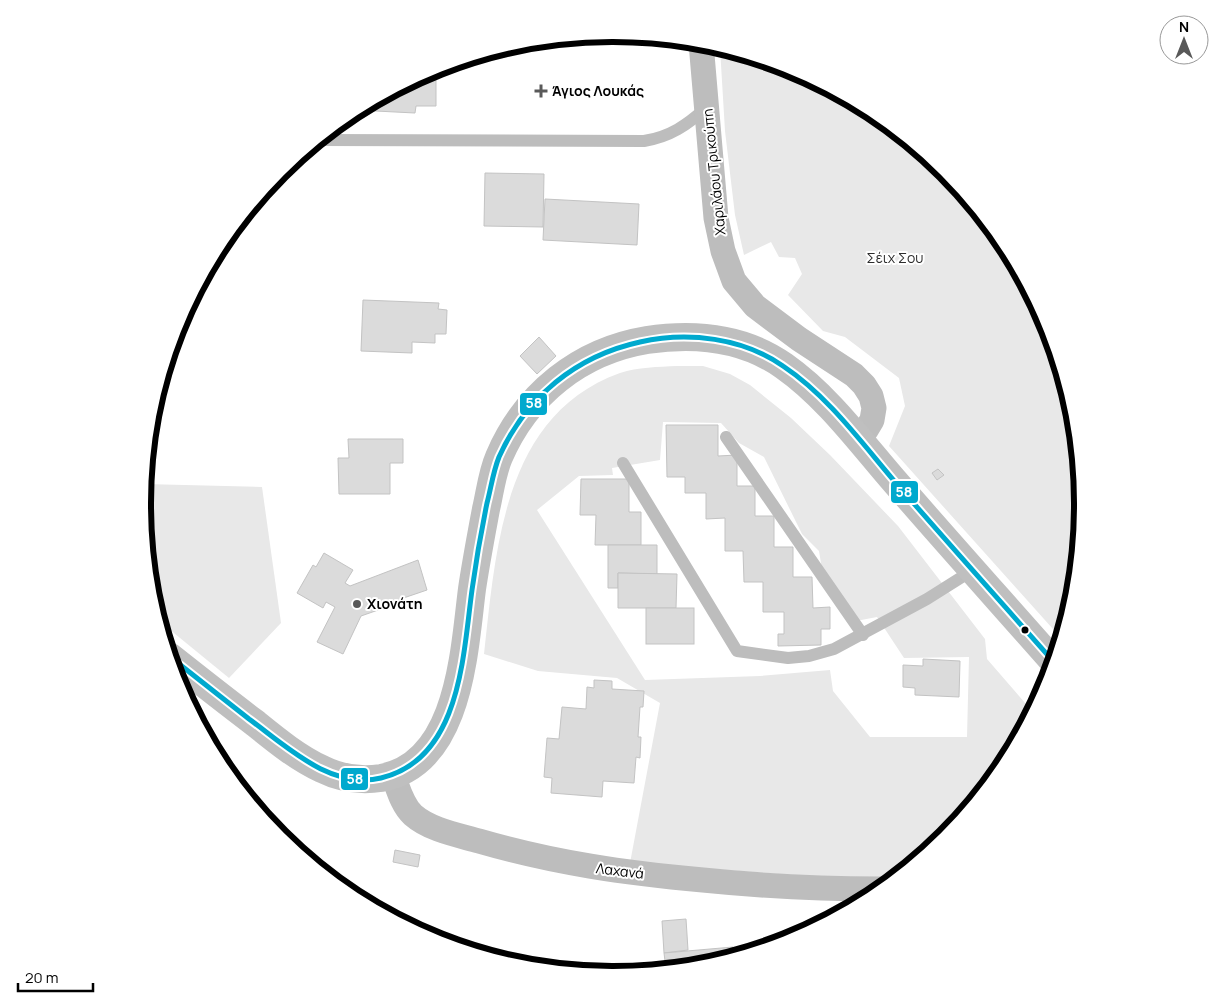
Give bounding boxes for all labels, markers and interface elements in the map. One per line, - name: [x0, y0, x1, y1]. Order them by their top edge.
- north arrow: [1159, 15, 1209, 65]
- text: N: [1179, 17, 1189, 36]
- place label: Άγιος Λουκάς: [552, 81, 644, 100]
- marker: Άγιος Λουκάς: [534, 84, 548, 98]
- street label: Χαριλάου Τρικούπη: [697, 108, 730, 236]
- park label: Σέιχ Σου: [867, 248, 923, 267]
- line badge: 58: [519, 392, 548, 416]
- text: 58: [526, 393, 542, 412]
- line badge: 58: [890, 480, 919, 504]
- text: 58: [896, 482, 912, 501]
- place label: Χιονάτη: [367, 594, 423, 613]
- marker: Χιονάτη: [351, 598, 363, 610]
- unlabelled marker: [1020, 625, 1030, 635]
- line badge: 58: [340, 767, 369, 791]
- text: 58: [347, 769, 363, 788]
- street label: Λαχανά: [595, 858, 645, 883]
- scale bar: [18, 960, 92, 992]
- text: 20 m: [25, 967, 58, 988]

